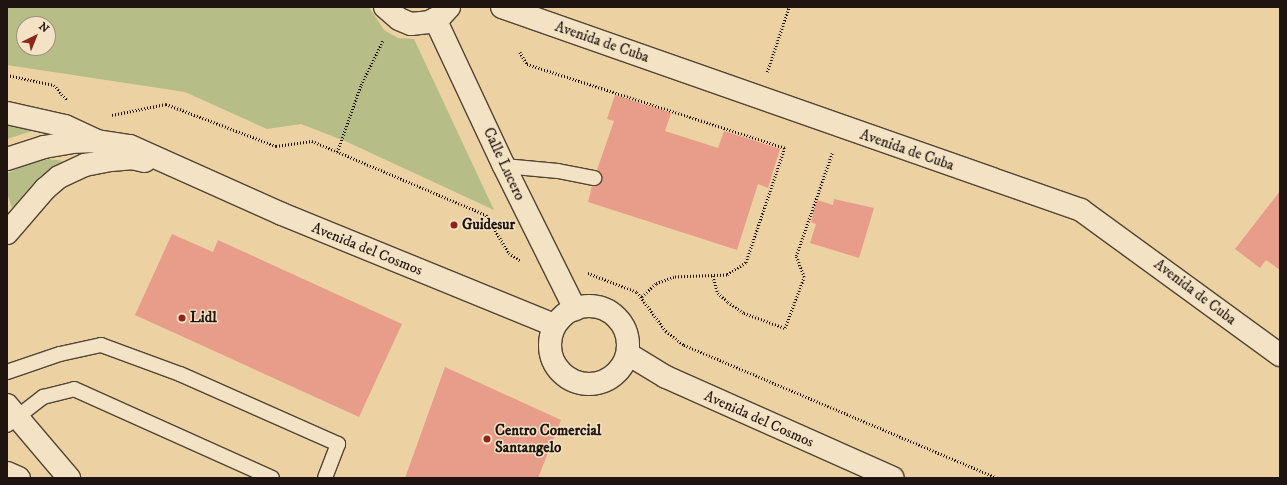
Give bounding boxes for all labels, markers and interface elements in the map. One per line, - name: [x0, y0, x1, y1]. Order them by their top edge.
- north arrow: [16, 16, 56, 56]
- street label: Avenida de Cuba: [553, 17, 651, 67]
- text: N: [35, 20, 52, 36]
- street label: Calle Lucero: [479, 125, 529, 203]
- street label: Avenida de Cuba: [858, 125, 956, 175]
- place label: Guidesur: [462, 216, 515, 234]
- street label: Avenida del Cosmos: [309, 219, 425, 279]
- marker: Guidesur: [449, 220, 459, 230]
- street label: Avenida de Cuba: [1150, 255, 1240, 329]
- place label: Lidl: [190, 309, 217, 327]
- marker: Lidl: [177, 313, 187, 323]
- street label: Avenida del Cosmos: [701, 387, 817, 451]
- place label: Centro Comercial Santangelo: [495, 421, 601, 456]
- marker: Centro Comercial Santangelo: [482, 434, 492, 444]

